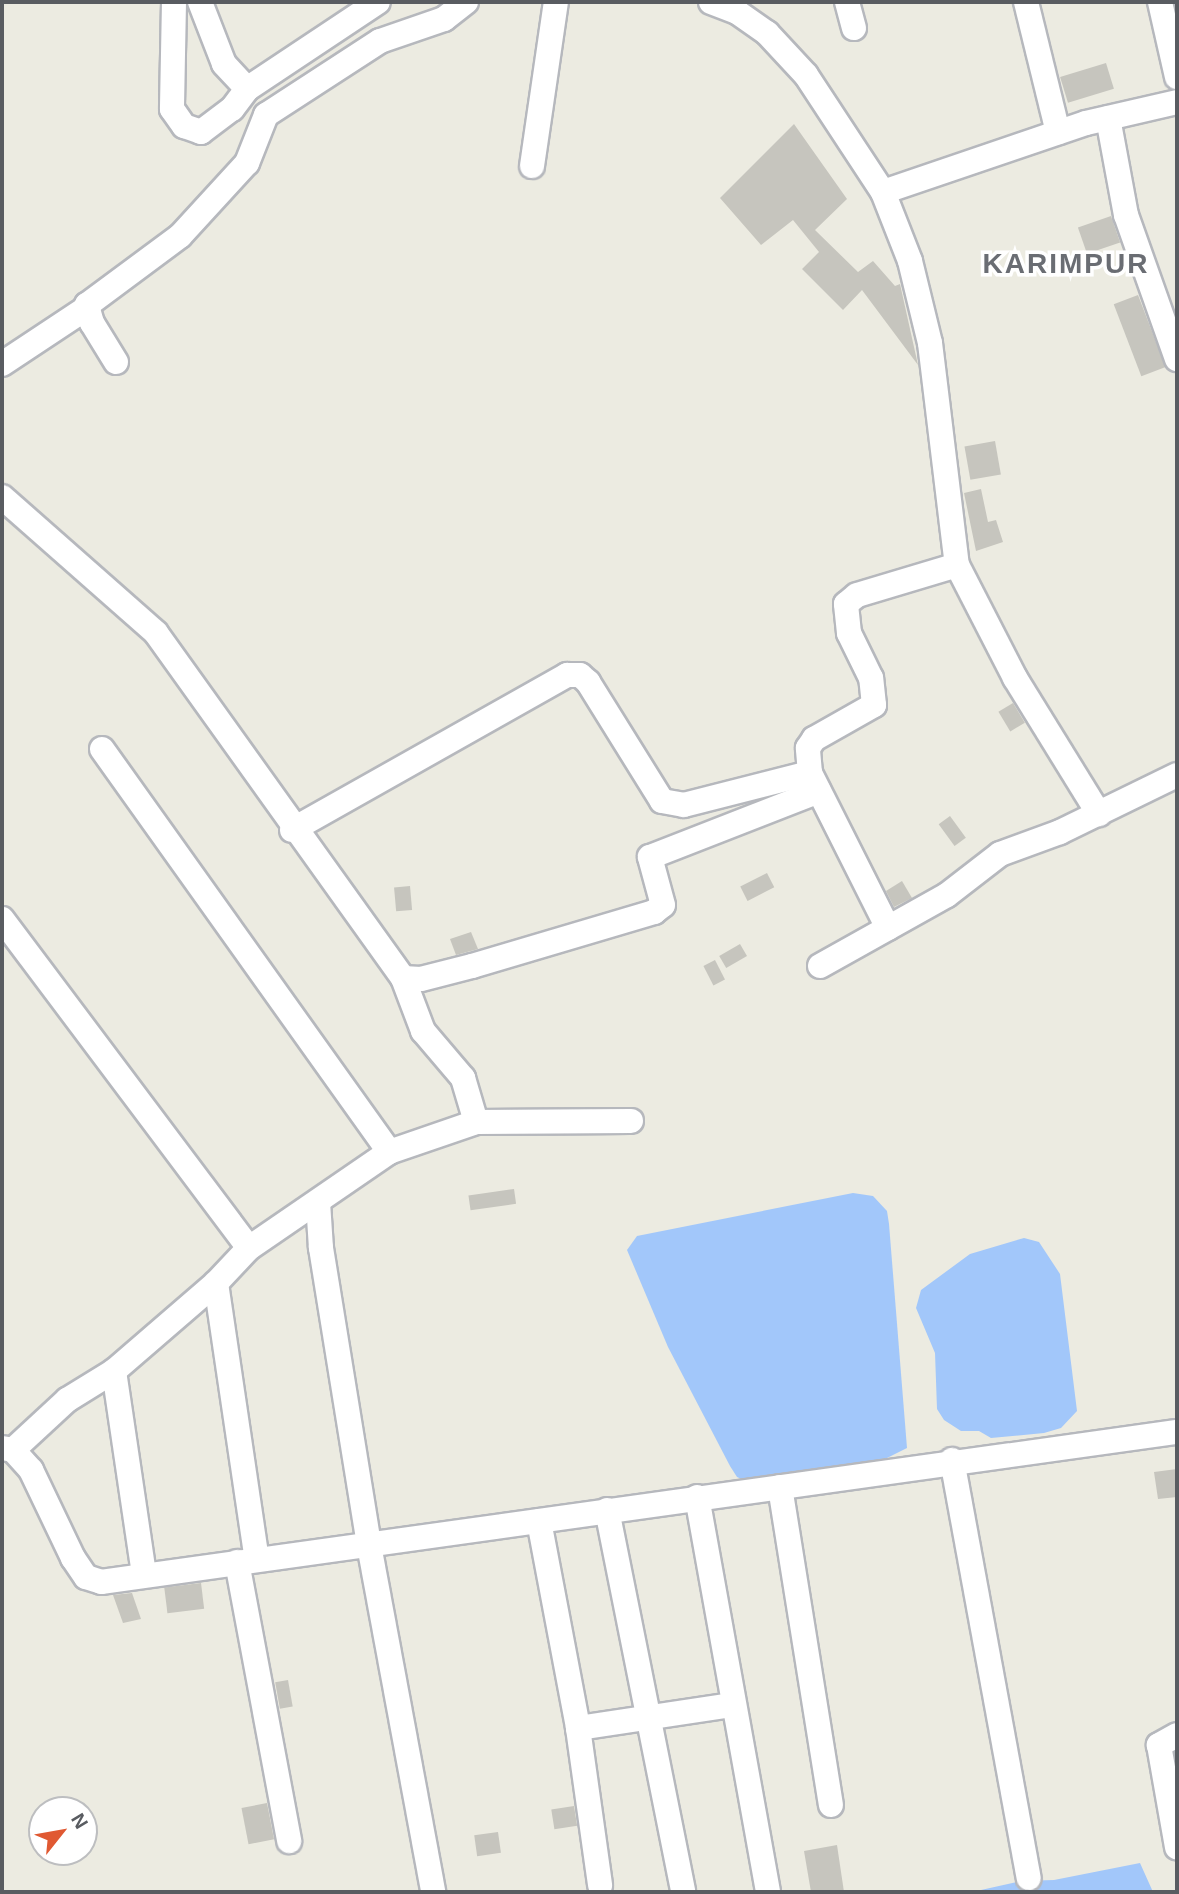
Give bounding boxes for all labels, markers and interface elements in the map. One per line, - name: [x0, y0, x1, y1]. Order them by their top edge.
- district label: KARIMPUR: [984, 247, 1148, 281]
- north arrow: [28, 1796, 98, 1866]
- text: N: [67, 1810, 92, 1832]

